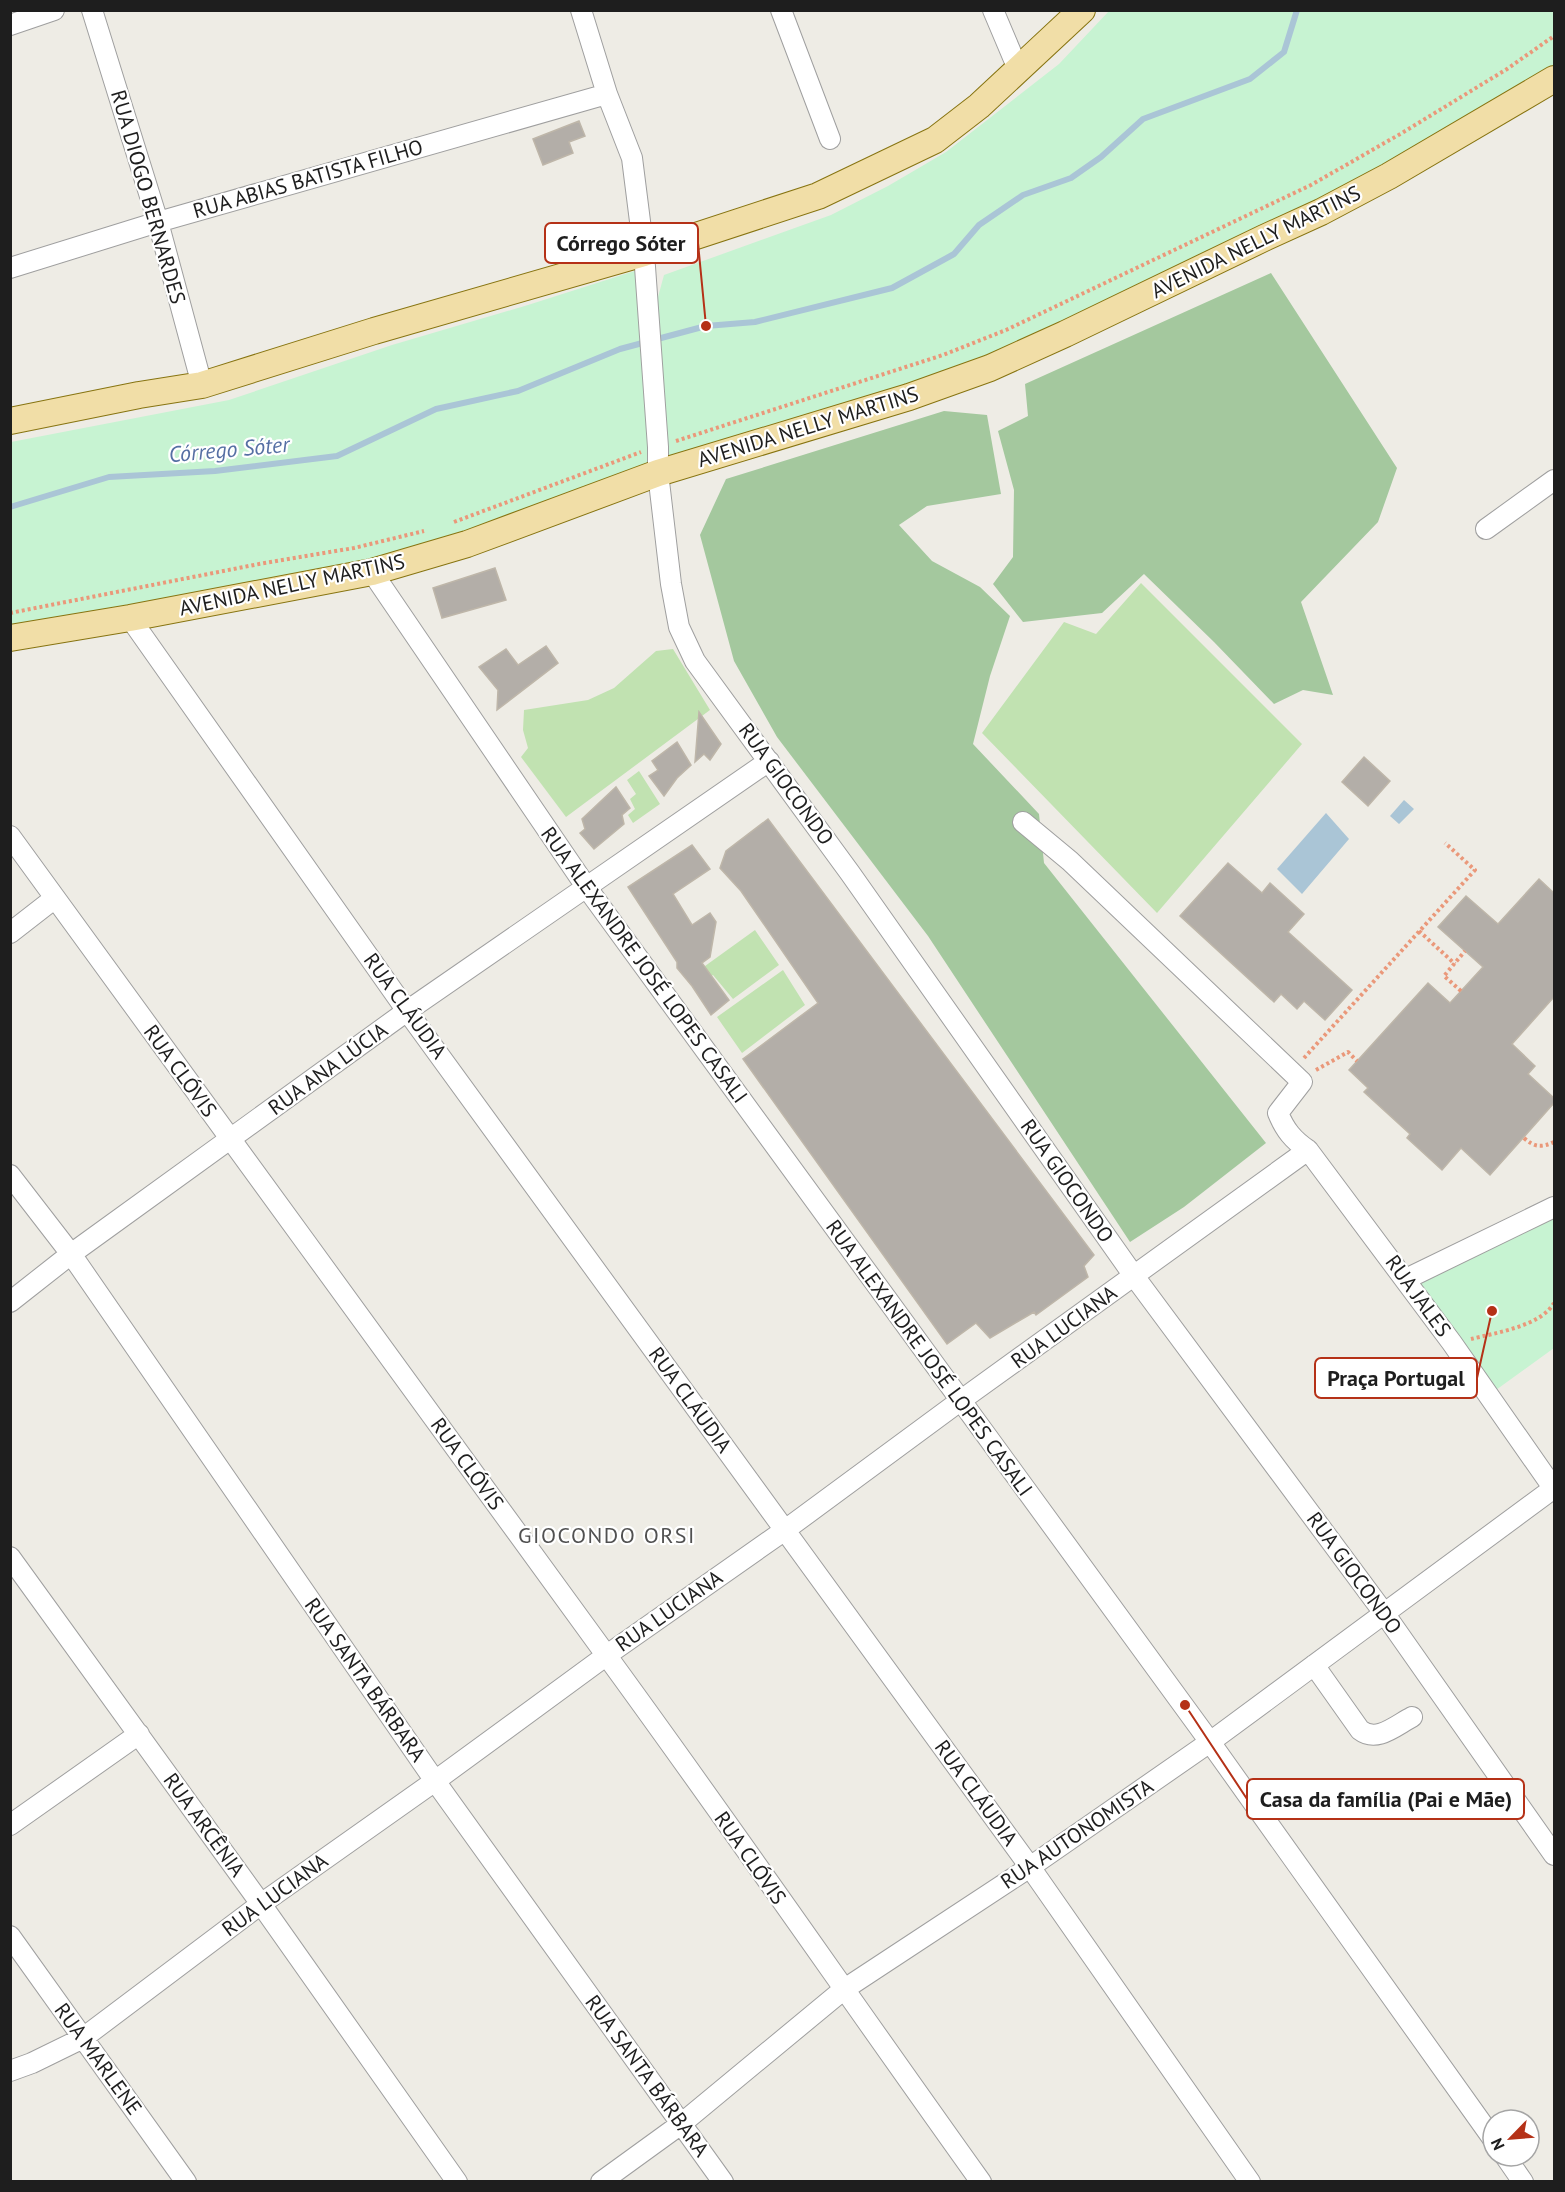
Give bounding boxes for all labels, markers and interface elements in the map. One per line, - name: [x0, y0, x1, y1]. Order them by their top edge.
- street label: RUA DIOGO BERNARDES: [105, 87, 192, 307]
- street label: RUA ABIAS BATISTA FILHO: [190, 133, 426, 224]
- street label: AVENIDA NELLY MARTINS: [1147, 179, 1365, 304]
- callout: Córrego Sóter: [545, 223, 698, 263]
- text: Córrego Sóter: [557, 229, 686, 257]
- street label: AVENIDA NELLY MARTINS: [694, 380, 922, 473]
- water label: Córrego Sóter: [168, 430, 292, 468]
- street label: AVENIDA NELLY MARTINS: [177, 547, 407, 622]
- street label: RUA GIOCONDO: [733, 717, 840, 850]
- street label: RUA ALEXANDRE JOSÉ LOPES CASALI: [535, 821, 754, 1108]
- street label: RUA CLÁUDIA: [358, 947, 453, 1064]
- street label: RUA ANA LÚCIA: [263, 1016, 393, 1121]
- street label: RUA CLÓVIS: [138, 1019, 223, 1122]
- street label: RUA GIOCONDO: [1015, 1114, 1120, 1248]
- street label: RUA ALEXANDRE JOSÉ LOPES CASALI: [820, 1214, 1039, 1501]
- street label: RUA JALES: [1380, 1249, 1457, 1342]
- street label: RUA LUCIANA: [1005, 1279, 1123, 1374]
- street label: RUA CLÁUDIA: [643, 1341, 738, 1458]
- callout: Praça Portugal: [1315, 1358, 1477, 1398]
- text: Praça Portugal: [1327, 1364, 1465, 1392]
- street label: RUA CLÓVIS: [425, 1412, 510, 1515]
- street label: RUA GIOCONDO: [1301, 1506, 1408, 1639]
- district label: GIOCONDO ORSI: [518, 1521, 696, 1549]
- street label: RUA LUCIANA: [610, 1563, 728, 1657]
- street label: RUA SANTA BÁRBARA: [299, 1593, 432, 1767]
- street label: RUA CLÁUDIA: [929, 1734, 1024, 1851]
- street label: RUA ARCÊNIA: [158, 1767, 252, 1883]
- street label: RUA AUTONOMISTA: [995, 1772, 1159, 1895]
- callout: Casa da família (Pai e Mãe): [1247, 1779, 1524, 1819]
- text: Casa da família (Pai e Mãe): [1260, 1785, 1512, 1813]
- street label: RUA CLÓVIS: [708, 1806, 792, 1910]
- street label: RUA LUCIANA: [216, 1847, 334, 1942]
- street label: RUA SANTA BÁRBARA: [579, 1989, 716, 2163]
- street label: RUA MARLENE: [49, 1997, 148, 2120]
- north arrow: [1481, 2108, 1541, 2168]
- text: N: [1486, 2135, 1509, 2153]

